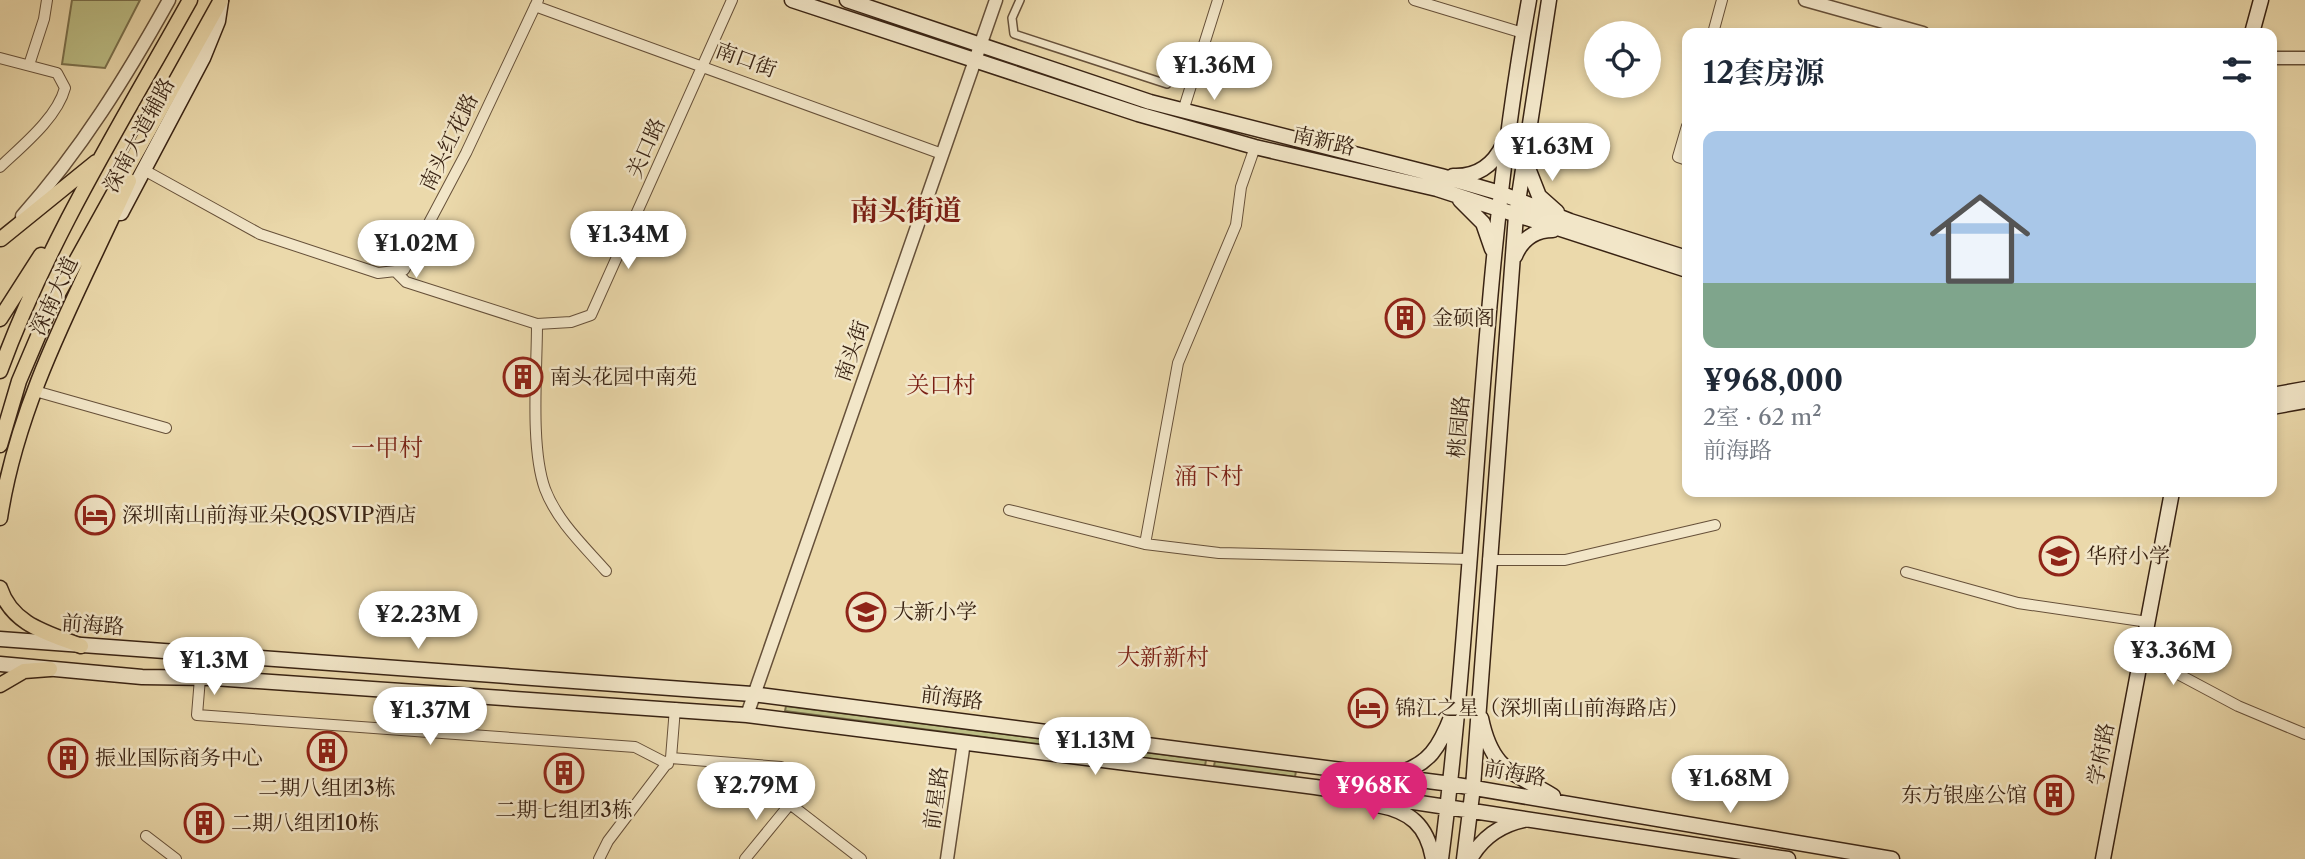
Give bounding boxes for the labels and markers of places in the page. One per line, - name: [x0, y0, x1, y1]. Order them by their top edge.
- pin: ¥1.36M: [1157, 42, 1271, 102]
- pin: ¥1.63M: [1495, 124, 1609, 183]
- pin: ¥1.34M: [571, 212, 685, 271]
- pin: ¥1.02M: [359, 220, 473, 280]
- building icon: 金硕阁: [1384, 297, 1426, 339]
- place label: 金硕阁: [1432, 305, 1495, 330]
- building icon: 南头花园中南苑: [502, 356, 544, 398]
- place label: 南头花园中南苑: [550, 364, 697, 389]
- hotel icon: 深圳南山前海亚朵QQSVIP酒店: [74, 494, 116, 536]
- place label: 深圳南山前海亚朵QQSVIP酒店: [122, 502, 416, 527]
- school or university icon: 华府小学: [2038, 535, 2080, 577]
- place label: 华府小学: [2086, 543, 2170, 568]
- school or university icon: 大新小学: [845, 591, 887, 633]
- pin: ¥2.23M: [361, 592, 475, 651]
- place label: 大新小学: [893, 599, 977, 624]
- pin: ¥3.36M: [2116, 628, 2230, 687]
- pin: ¥1.3M: [165, 638, 263, 697]
- hotel icon: 锦江之星（深圳南山前海路店）: [1347, 687, 1389, 729]
- pin: ¥1.37M: [373, 688, 487, 747]
- place label: 锦江之星（深圳南山前海路店）: [1395, 695, 1689, 720]
- pin: ¥1.13M: [1038, 718, 1152, 777]
- building icon: 二期八组团3栋: [306, 730, 348, 772]
- building icon: 振业国际商务中心: [47, 737, 89, 779]
- place label: 振业国际商务中心: [95, 745, 263, 770]
- building icon: 二期七组团3栋: [543, 752, 585, 794]
- pin: ¥1.68M: [1673, 756, 1787, 815]
- pin: ¥2.79M: [699, 762, 813, 822]
- pin: ¥968K: [1324, 762, 1422, 822]
- building icon: 东方银座公馆: [2033, 774, 2075, 816]
- place label: 二期八组团3栋: [258, 775, 396, 800]
- place label: 东方银座公馆: [1901, 782, 2027, 807]
- place label: 二期七组团3栋: [495, 797, 633, 822]
- building icon: 二期八组团10栋: [183, 802, 225, 844]
- place label: 二期八组团10栋: [231, 810, 379, 835]

